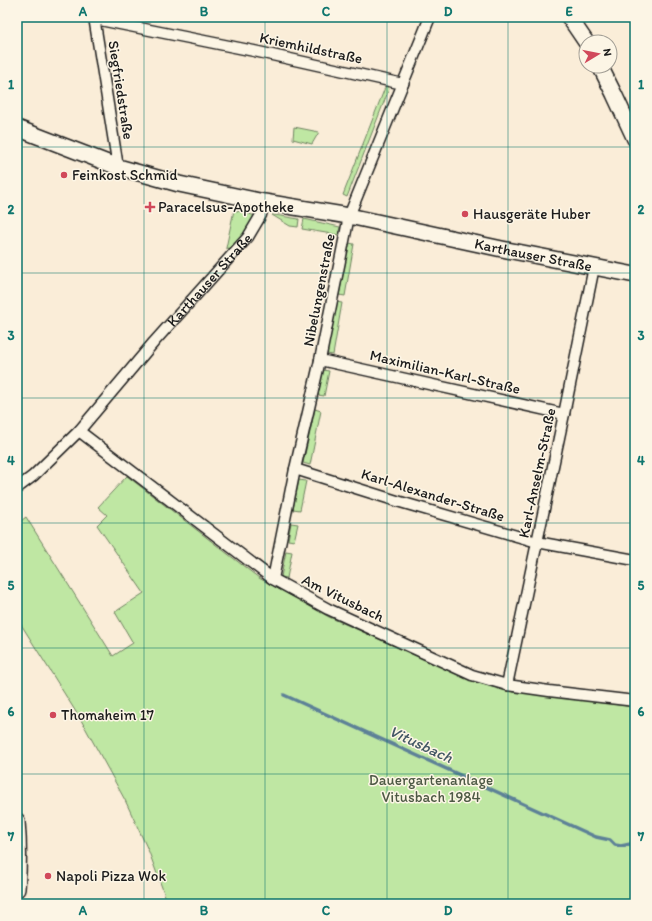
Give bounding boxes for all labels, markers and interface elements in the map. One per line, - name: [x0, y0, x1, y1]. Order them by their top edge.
- text: A: [78, 4, 88, 19]
- text: B: [200, 4, 209, 19]
- text: C: [322, 4, 331, 19]
- text: D: [444, 4, 453, 19]
- text: E: [565, 4, 573, 19]
- street label: Kriemhildstraße: [258, 28, 364, 68]
- north arrow: [578, 34, 618, 74]
- street label: Siegfriedstraße: [104, 39, 138, 141]
- text: N: [600, 48, 614, 57]
- text: 1: [8, 77, 14, 92]
- text: 1: [638, 77, 644, 92]
- place label: Feinkost Schmid: [72, 166, 177, 184]
- marker: Feinkost Schmid: [59, 170, 69, 180]
- place label: Paracelsus-Apotheke: [158, 198, 294, 216]
- text: 2: [8, 202, 15, 217]
- marker: Paracelsus-Apotheke: [145, 202, 155, 212]
- text: 2: [638, 202, 645, 217]
- place label: Hausgeräte Huber: [473, 205, 590, 223]
- marker: Hausgeräte Huber: [460, 209, 470, 219]
- street label: Karthauser Straße: [163, 229, 256, 330]
- street label: Nibelungenstraße: [299, 232, 339, 348]
- street label: Karthauser Straße: [473, 234, 594, 275]
- text: 3: [7, 328, 15, 343]
- text: 3: [637, 328, 645, 343]
- street label: Maximilian-Karl-Straße: [368, 346, 522, 398]
- street label: Karl-Anselm-Straße: [514, 406, 560, 540]
- text: 4: [7, 453, 15, 468]
- text: 4: [637, 453, 645, 468]
- street label: Karl-Alexander-Straße: [359, 465, 507, 525]
- street label: Am Vitusbach: [299, 570, 387, 626]
- text: 5: [8, 578, 15, 593]
- text: 5: [638, 578, 645, 593]
- text: 6: [8, 704, 15, 719]
- text: 6: [638, 704, 645, 719]
- place label: Thomaheim 17: [61, 706, 155, 724]
- marker: Thomaheim 17: [48, 710, 58, 720]
- water label: Vitusbach: [386, 721, 456, 767]
- park label: Dauergartenanlage Vitusbach 1984: [369, 771, 493, 806]
- text: 7: [7, 829, 15, 844]
- text: 7: [637, 829, 645, 844]
- place label: Napoli Pizza Wok: [56, 867, 166, 885]
- marker: Napoli Pizza Wok: [43, 871, 53, 881]
- text: A: [78, 903, 88, 918]
- text: B: [200, 903, 209, 918]
- text: C: [322, 903, 331, 918]
- text: D: [444, 903, 453, 918]
- text: E: [565, 903, 573, 918]

